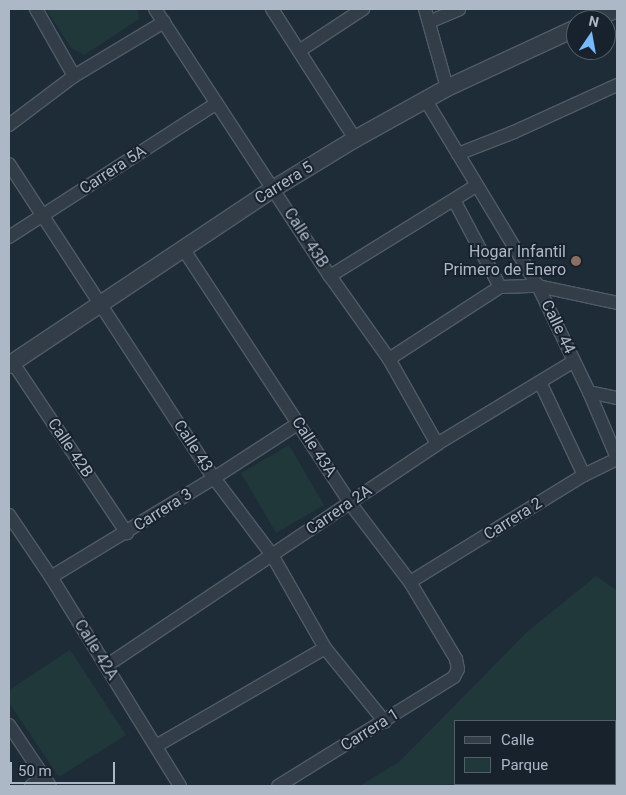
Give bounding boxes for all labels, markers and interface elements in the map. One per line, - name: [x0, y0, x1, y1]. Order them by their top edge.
- north arrow: [566, 10, 616, 60]
- text: N: [587, 12, 600, 30]
- street label: Carrera 5A: [76, 141, 150, 199]
- street label: Carrera 5: [251, 158, 317, 208]
- street label: Calle 43B: [280, 205, 332, 271]
- place label: Hogar Infantil Primero de Enero: [443, 242, 566, 280]
- marker: Hogar Infantil Primero de Enero: [570, 255, 582, 267]
- street label: Calle 44: [537, 297, 579, 357]
- street label: Calle 43A: [287, 413, 341, 481]
- street label: Calle 42B: [43, 415, 97, 481]
- street label: Calle 43: [169, 417, 217, 475]
- street label: Carrera 2A: [302, 481, 376, 539]
- street label: Carrera 3: [130, 485, 196, 535]
- street label: Carrera 2: [480, 494, 546, 544]
- street label: Calle 42A: [70, 616, 122, 684]
- street label: Carrera 1: [337, 705, 403, 755]
- legend: [454, 720, 616, 785]
- text: Calle: [501, 731, 534, 749]
- scale bar: [12, 752, 118, 784]
- text: Parque: [501, 756, 548, 774]
- text: 50 m: [18, 762, 52, 780]

